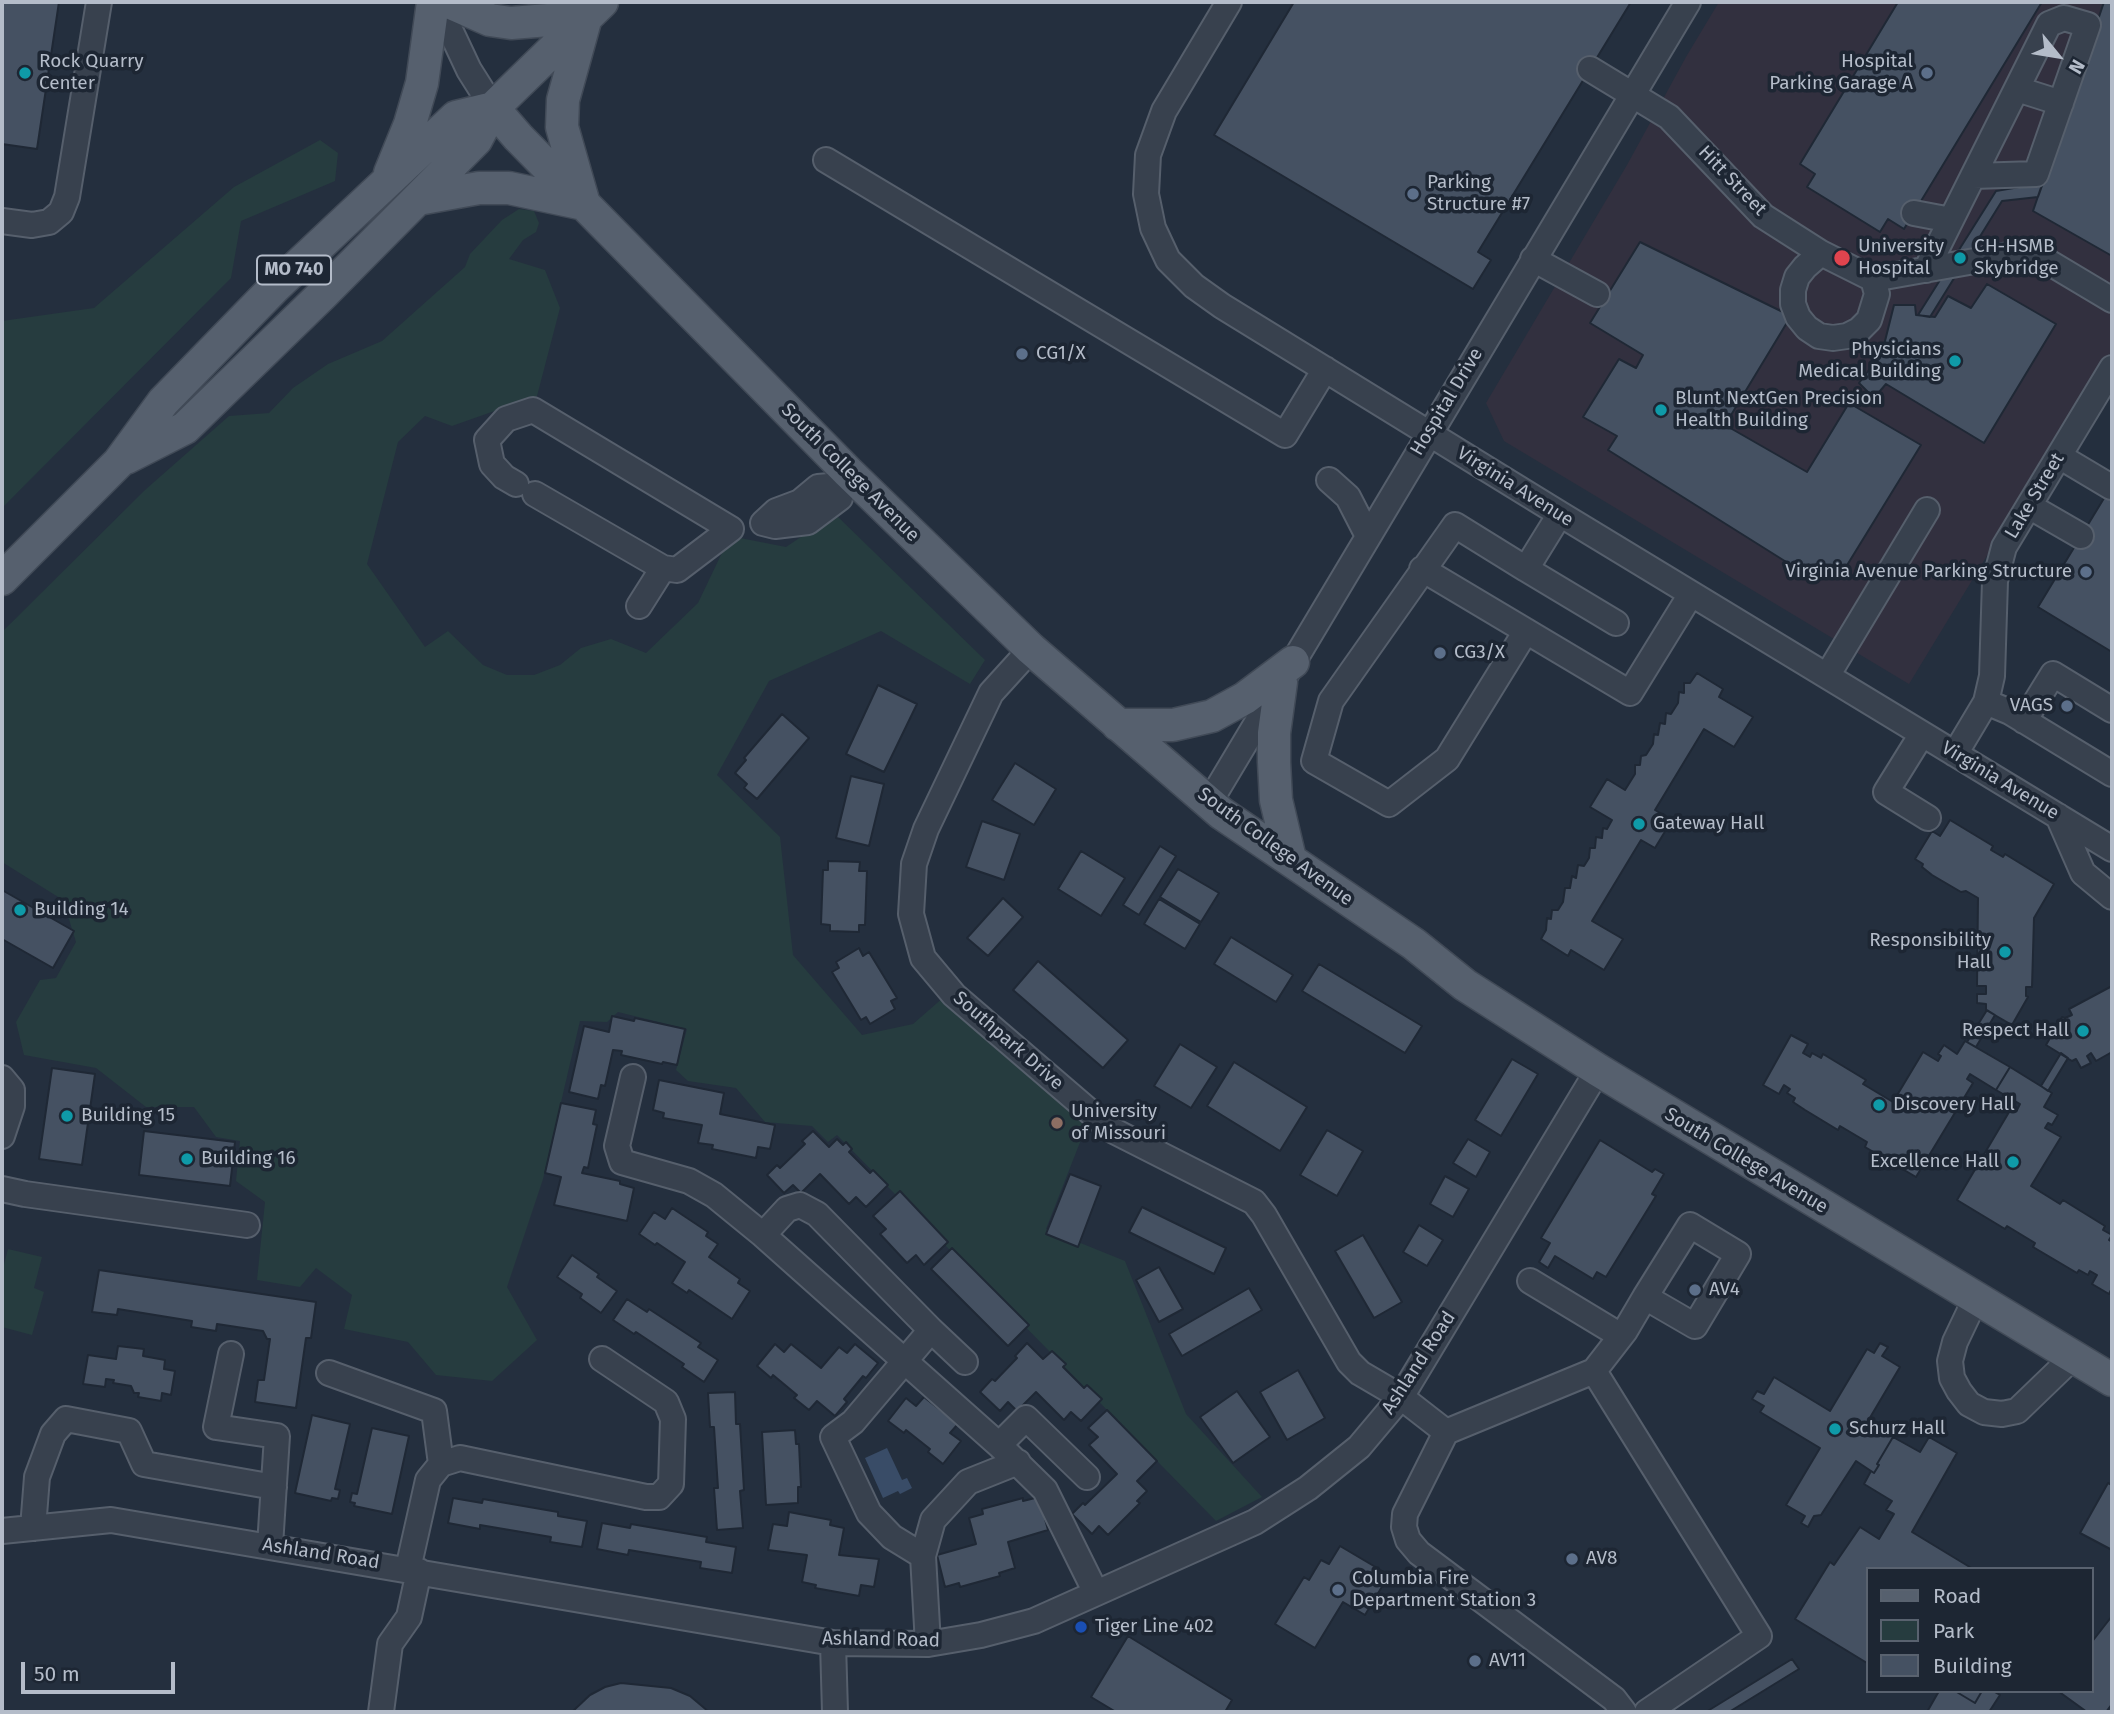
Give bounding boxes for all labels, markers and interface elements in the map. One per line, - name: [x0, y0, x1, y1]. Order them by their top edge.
- north arrow: [2023, 21, 2093, 91]
- place label: Rock Quarry Center: [39, 51, 144, 95]
- place label: Hospital Parking Garage A: [1769, 51, 1913, 95]
- text: N: [2064, 56, 2090, 78]
- marker: Rock Quarry Center: [17, 65, 33, 81]
- marker: Hospital Parking Garage A: [1919, 65, 1935, 81]
- street label: Hitt Street: [1693, 141, 1771, 221]
- place label: Parking Structure #7: [1427, 172, 1530, 216]
- marker: Parking Structure #7: [1405, 186, 1421, 202]
- place label: University Hospital: [1858, 236, 1944, 280]
- place label: CH-HSMB Skybridge: [1974, 236, 2059, 280]
- marker: University Hospital: [1832, 248, 1852, 268]
- marker: CH-HSMB Skybridge: [1952, 250, 1968, 266]
- road number: MO 740: [257, 256, 331, 284]
- place label: Physicians Medical Building: [1798, 339, 1941, 383]
- place label: CG1/X: [1036, 343, 1086, 365]
- street label: Hospital Drive: [1406, 344, 1488, 460]
- marker: CG1/X: [1014, 346, 1030, 362]
- marker: Physicians Medical Building: [1947, 353, 1963, 369]
- place label: Blunt NextGen Precision Health Building: [1675, 388, 1883, 432]
- street label: South College Avenue: [776, 399, 924, 547]
- marker: Blunt NextGen Precision Health Building: [1653, 402, 1669, 418]
- street label: Virginia Avenue: [1453, 442, 1577, 532]
- street label: Lake Street: [2000, 449, 2070, 543]
- place label: Virginia Avenue Parking Structure: [1785, 561, 2072, 583]
- marker: Virginia Avenue Parking Structure: [2078, 564, 2094, 580]
- place label: CG3/X: [1454, 642, 1505, 664]
- marker: CG3/X: [1432, 645, 1448, 661]
- place label: VAGS: [2010, 695, 2053, 717]
- marker: VAGS: [2059, 698, 2075, 714]
- street label: Virginia Avenue: [1937, 737, 2063, 825]
- street label: South College Avenue: [1193, 783, 1357, 911]
- place label: Gateway Hall: [1653, 813, 1764, 835]
- marker: Gateway Hall: [1631, 816, 1647, 832]
- place label: Building 14: [34, 899, 129, 921]
- marker: Building 14: [12, 902, 28, 918]
- place label: Responsibility Hall: [1869, 930, 1991, 974]
- marker: Responsibility Hall: [1997, 944, 2013, 960]
- street label: Southpark Drive: [948, 987, 1068, 1095]
- place label: Respect Hall: [1962, 1020, 2069, 1042]
- marker: Respect Hall: [2075, 1023, 2091, 1039]
- place label: Discovery Hall: [1893, 1094, 2015, 1116]
- marker: Discovery Hall: [1871, 1097, 1887, 1113]
- place label: University of Missouri: [1071, 1101, 1166, 1145]
- street label: South College Avenue: [1660, 1103, 1832, 1219]
- place label: Building 15: [81, 1105, 175, 1127]
- marker: Building 15: [59, 1108, 75, 1124]
- marker: University of Missouri: [1049, 1115, 1065, 1131]
- place label: Building 16: [201, 1148, 296, 1170]
- marker: Building 16: [179, 1151, 195, 1167]
- place label: Excellence Hall: [1870, 1151, 1999, 1173]
- marker: Excellence Hall: [2005, 1154, 2021, 1170]
- place label: AV4: [1709, 1279, 1740, 1301]
- marker: AV4: [1687, 1282, 1703, 1298]
- street label: Ashland Road: [1377, 1307, 1461, 1419]
- place label: Schurz Hall: [1849, 1418, 1945, 1440]
- marker: Schurz Hall: [1827, 1421, 1843, 1437]
- street label: Ashland Road: [261, 1534, 381, 1574]
- place label: AV8: [1586, 1548, 1617, 1570]
- marker: AV8: [1564, 1551, 1580, 1567]
- legend: [1866, 1567, 2093, 1693]
- place label: Columbia Fire Department Station 3: [1352, 1568, 1536, 1612]
- marker: Columbia Fire Department Station 3: [1330, 1582, 1346, 1598]
- text: Road: [1933, 1583, 1981, 1609]
- place label: Tiger Line 402: [1095, 1616, 1214, 1638]
- text: Park: [1933, 1618, 1974, 1644]
- marker: Tiger Line 402: [1073, 1619, 1089, 1635]
- street label: Ashland Road: [822, 1628, 940, 1652]
- scale bar: [24, 1648, 178, 1692]
- place label: AV11: [1489, 1650, 1526, 1672]
- marker: AV11: [1467, 1653, 1483, 1669]
- text: Building: [1933, 1653, 2012, 1679]
- text: 50 m: [34, 1661, 80, 1687]

